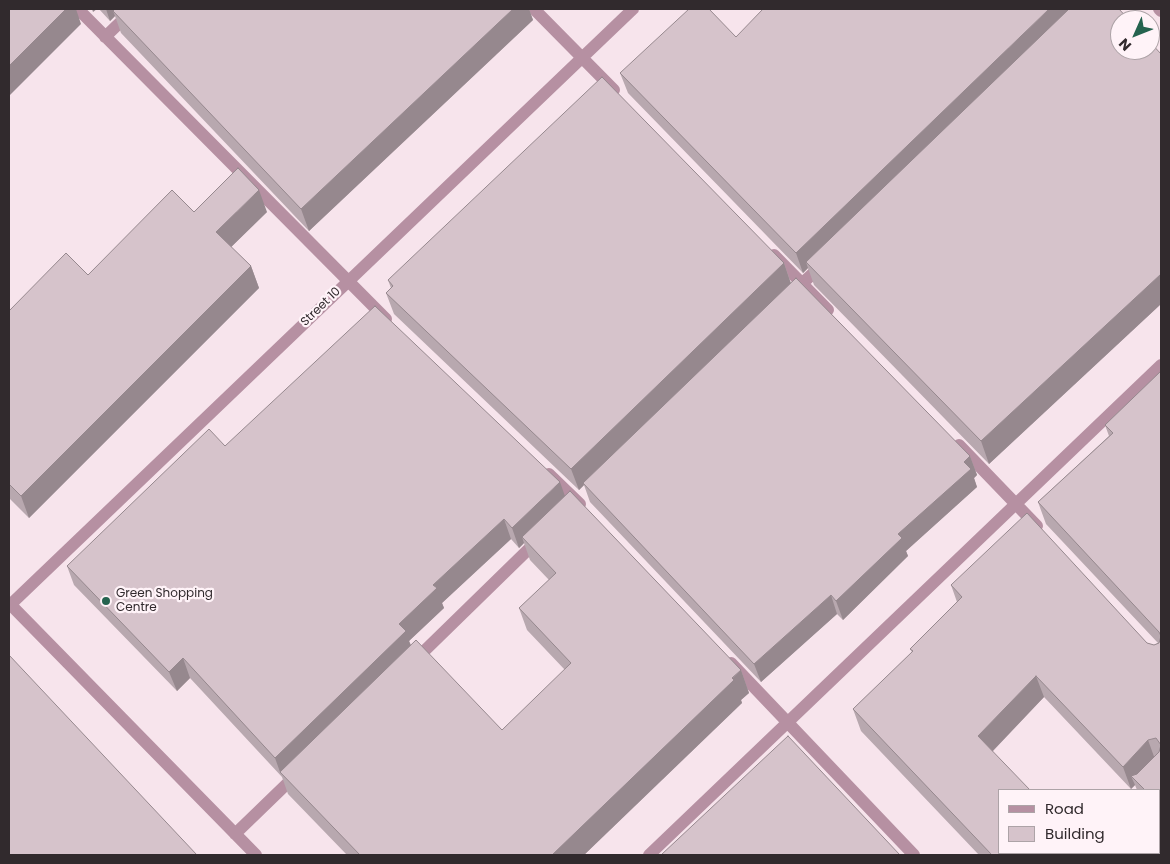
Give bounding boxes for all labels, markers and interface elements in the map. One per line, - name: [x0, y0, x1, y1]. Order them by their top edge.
- north arrow: [1110, 10, 1160, 60]
- text: N: [1114, 34, 1136, 55]
- street label: Street 10: [298, 285, 344, 329]
- place label: Green Shopping Centre: [116, 587, 213, 615]
- marker: Green Shopping Centre: [100, 595, 112, 607]
- legend: [998, 789, 1160, 854]
- text: Road: [1045, 798, 1084, 819]
- text: Building: [1045, 823, 1105, 844]

